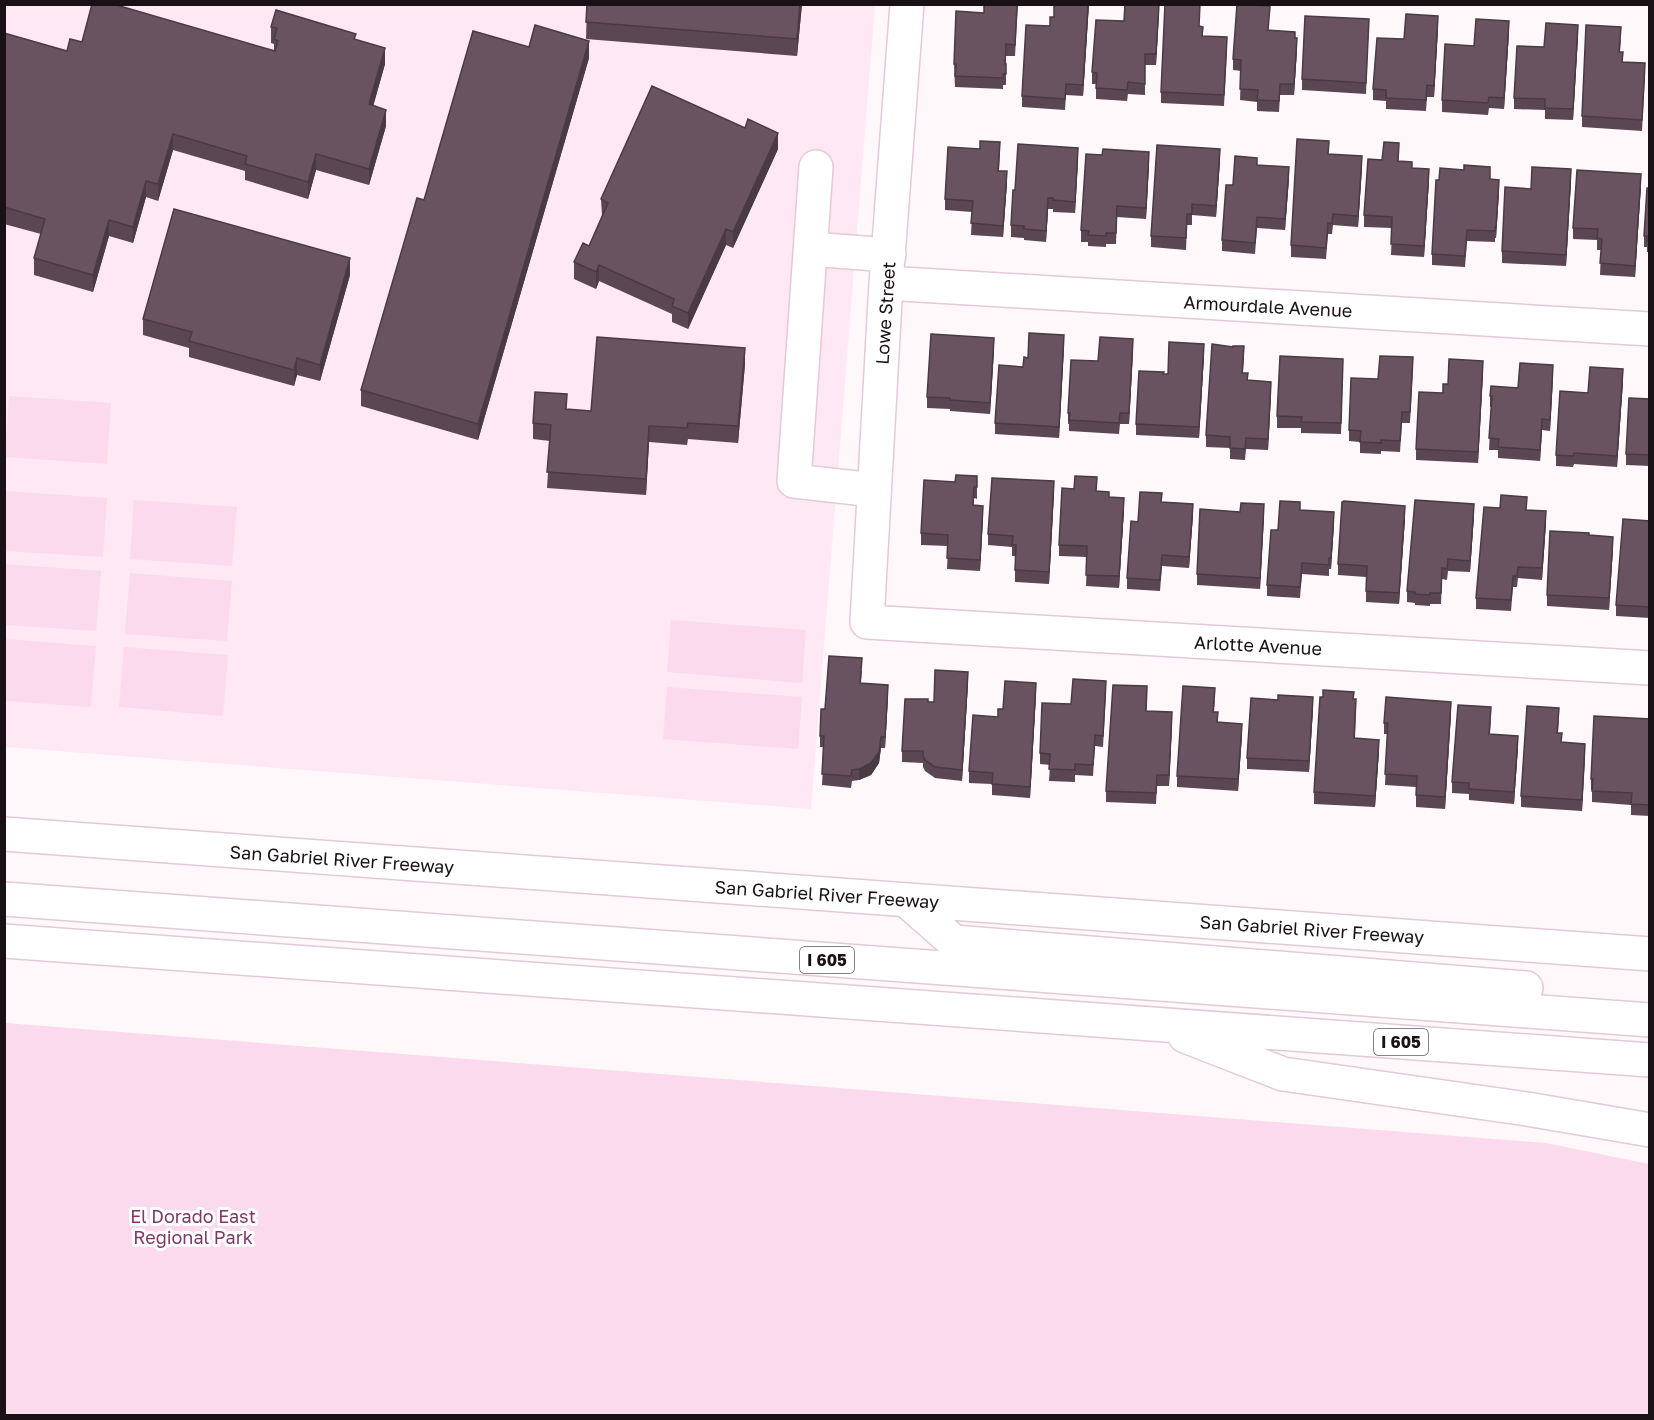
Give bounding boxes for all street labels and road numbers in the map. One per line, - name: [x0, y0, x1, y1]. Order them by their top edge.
- street label: Lowe Street: [870, 261, 900, 365]
- street label: Armourdale Avenue: [1183, 291, 1353, 321]
- street label: Arlotte Avenue: [1193, 631, 1323, 659]
- street label: San Gabriel River Freeway: [229, 840, 455, 878]
- street label: San Gabriel River Freeway: [714, 875, 940, 913]
- street label: San Gabriel River Freeway: [1199, 910, 1425, 948]
- road number: I 605: [800, 947, 854, 973]
- road number: I 605: [1374, 1029, 1428, 1055]

